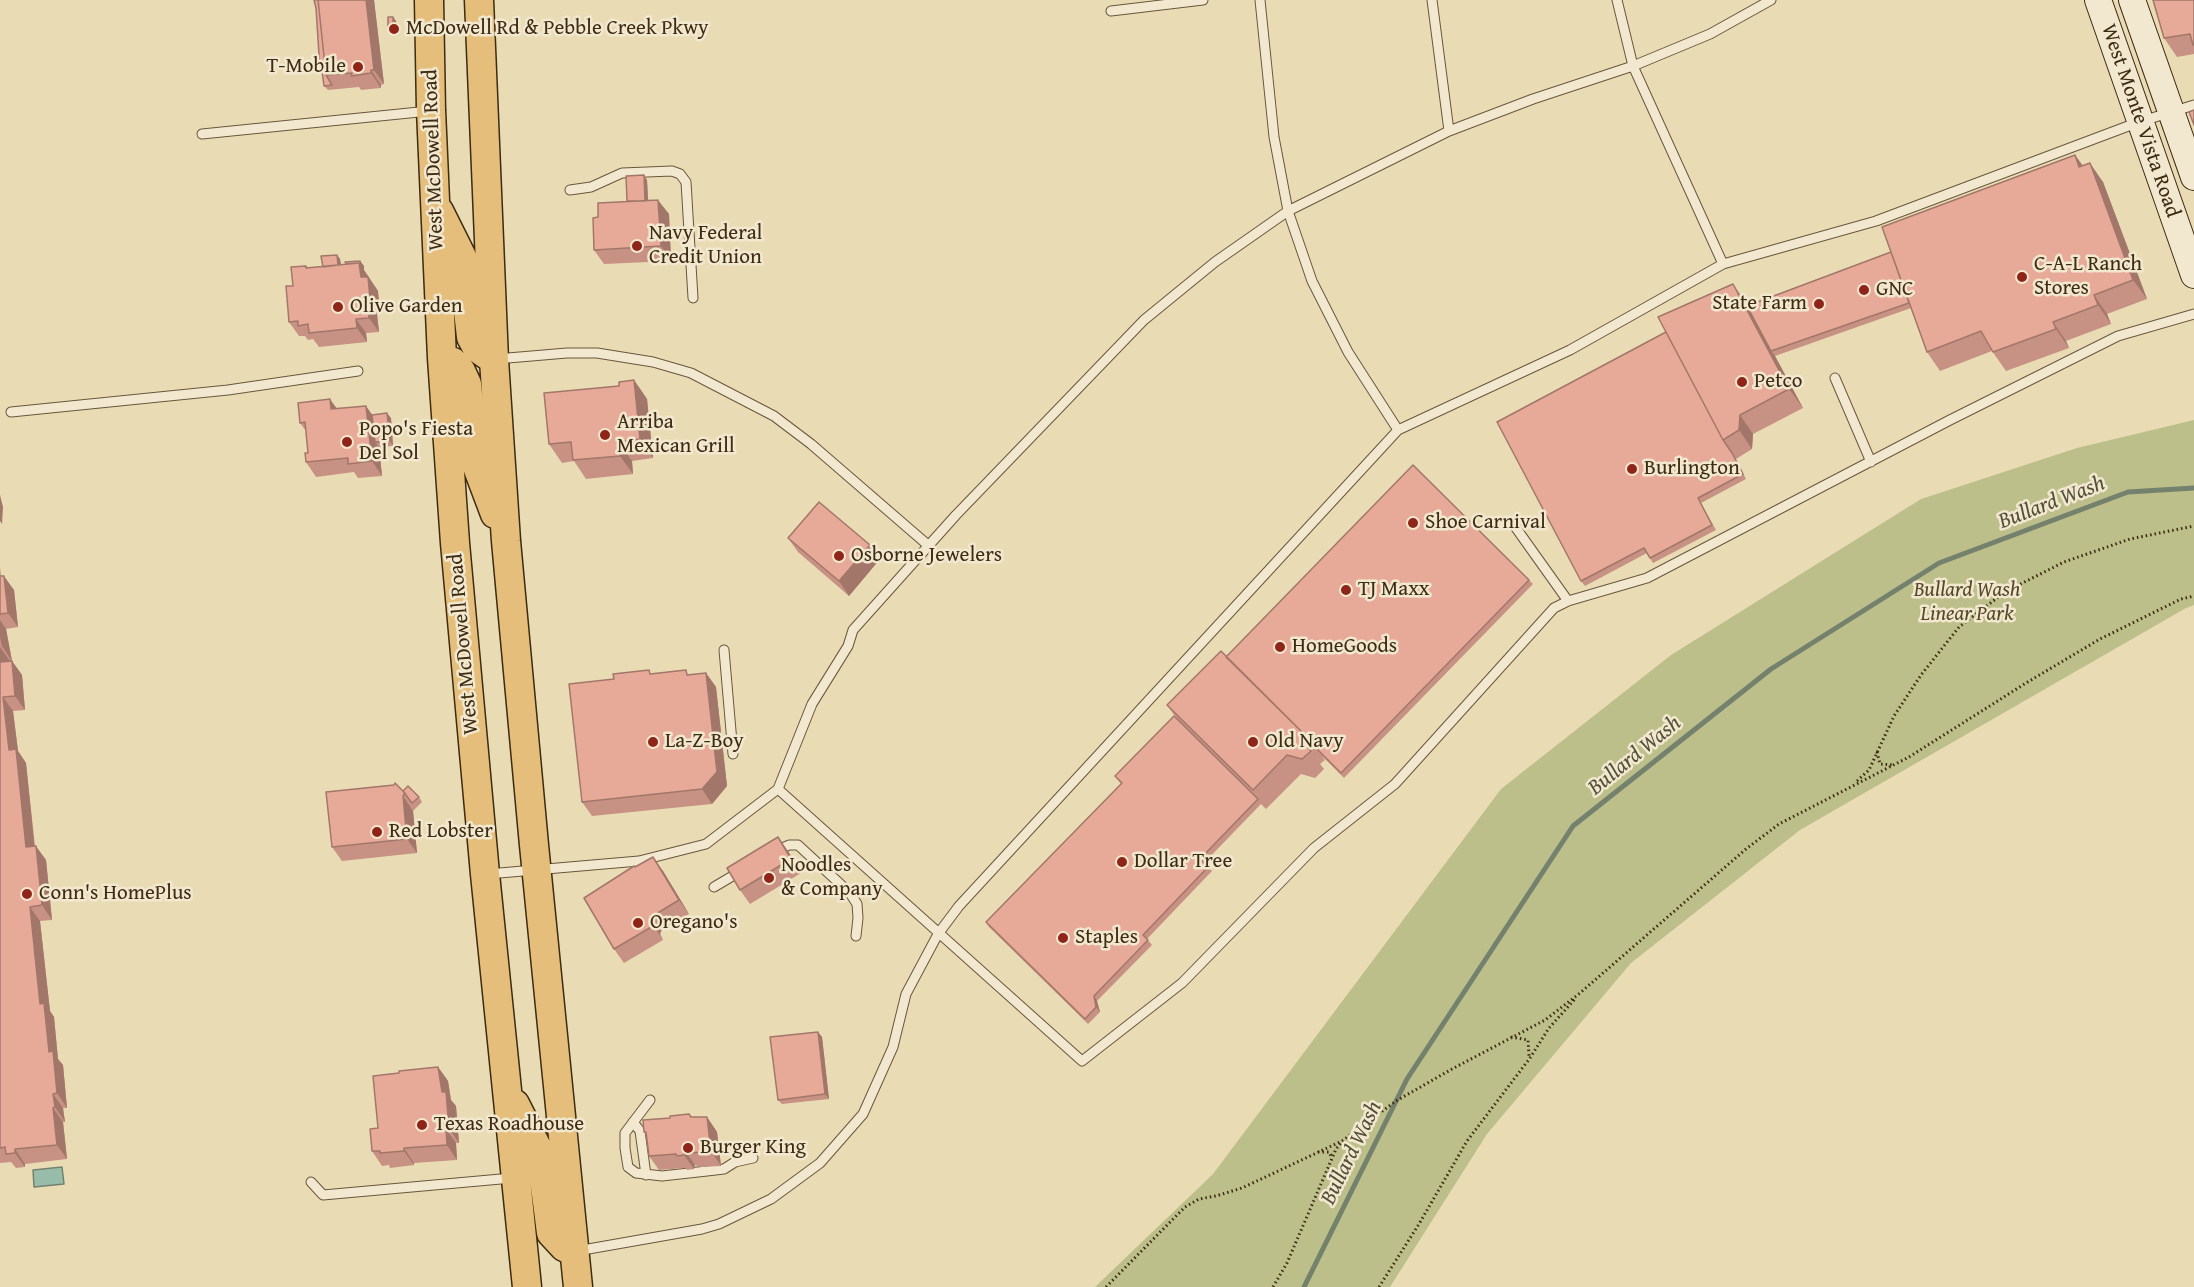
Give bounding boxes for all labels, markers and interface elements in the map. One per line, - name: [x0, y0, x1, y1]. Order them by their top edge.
- place label: McDowell Rd & Pebble Creek Pkwy: [406, 16, 709, 42]
- street label: West Monte Vista Road: [2095, 21, 2185, 221]
- marker: McDowell Rd & Pebble Creek Pkwy: [387, 22, 401, 36]
- place label: T-Mobile: [267, 54, 346, 80]
- marker: T-Mobile: [351, 60, 365, 74]
- street label: West McDowell Road: [418, 69, 450, 251]
- place label: Navy Federal Credit Union: [649, 221, 762, 271]
- marker: Navy Federal Credit Union: [630, 239, 644, 253]
- place label: C-A-L Ranch Stores: [2034, 252, 2142, 302]
- marker: C-A-L Ranch Stores: [2015, 270, 2029, 284]
- place label: GNC: [1876, 277, 1914, 303]
- marker: GNC: [1857, 283, 1871, 297]
- place label: State Farm: [1712, 291, 1807, 317]
- place label: Olive Garden: [350, 294, 463, 320]
- marker: State Farm: [1812, 297, 1826, 311]
- marker: Olive Garden: [331, 300, 345, 314]
- place label: Petco: [1754, 369, 1803, 395]
- marker: Petco: [1735, 375, 1749, 389]
- place label: Arriba Mexican Grill: [617, 410, 735, 460]
- place label: Popo's Fiesta Del Sol: [359, 417, 473, 467]
- marker: Arriba Mexican Grill: [598, 428, 612, 442]
- marker: Popo's Fiesta Del Sol: [340, 435, 354, 449]
- place label: Burlington: [1644, 456, 1740, 482]
- marker: Burlington: [1625, 462, 1639, 476]
- water label: Bullard Wash: [1995, 471, 2109, 535]
- place label: Shoe Carnival: [1425, 510, 1546, 536]
- marker: Shoe Carnival: [1406, 516, 1420, 530]
- place label: Osborne Jewelers: [851, 543, 1002, 569]
- marker: Osborne Jewelers: [832, 549, 846, 563]
- street label: West McDowell Road: [444, 552, 484, 736]
- place label: TJ Maxx: [1358, 577, 1430, 603]
- park label: Bullard Wash Linear Park: [1914, 578, 2020, 628]
- marker: TJ Maxx: [1339, 583, 1353, 597]
- place label: HomeGoods: [1292, 634, 1397, 660]
- marker: HomeGoods: [1273, 640, 1287, 654]
- water label: Bullard Wash: [1583, 711, 1687, 801]
- place label: La-Z-Boy: [665, 729, 744, 755]
- place label: Old Navy: [1265, 729, 1344, 755]
- marker: La-Z-Boy: [646, 735, 660, 749]
- marker: Old Navy: [1246, 735, 1260, 749]
- place label: Red Lobster: [389, 819, 493, 845]
- marker: Red Lobster: [370, 825, 384, 839]
- place label: Dollar Tree: [1134, 849, 1232, 875]
- place label: Noodles & Company: [781, 853, 883, 903]
- marker: Dollar Tree: [1115, 855, 1129, 869]
- marker: Noodles & Company: [762, 871, 776, 885]
- place label: Conn's HomePlus: [39, 881, 192, 907]
- marker: Conn's HomePlus: [20, 887, 34, 901]
- place label: Oregano's: [650, 910, 738, 936]
- marker: Oregano's: [631, 916, 645, 930]
- place label: Staples: [1075, 925, 1138, 951]
- marker: Staples: [1056, 931, 1070, 945]
- water label: Bullard Wash: [1316, 1097, 1388, 1209]
- place label: Texas Roadhouse: [434, 1112, 584, 1138]
- marker: Texas Roadhouse: [415, 1118, 429, 1132]
- place label: Burger King: [700, 1135, 806, 1161]
- marker: Burger King: [681, 1141, 695, 1155]

